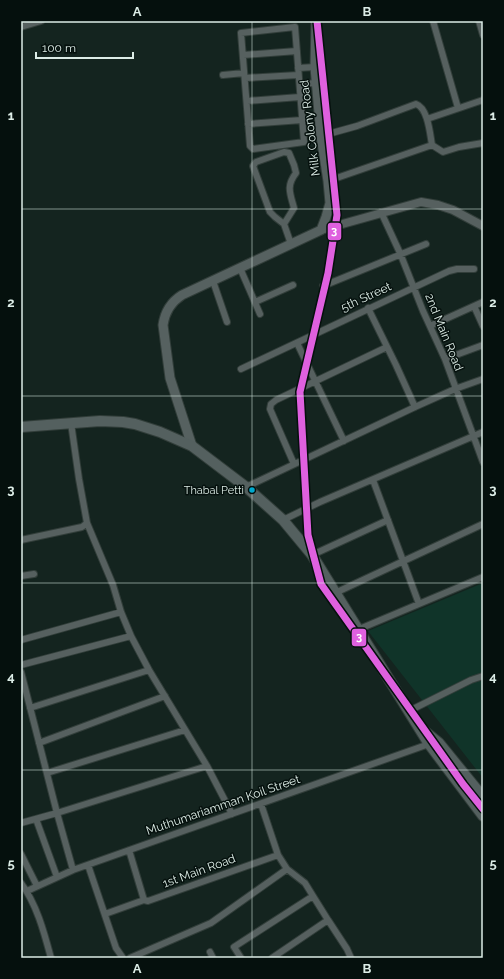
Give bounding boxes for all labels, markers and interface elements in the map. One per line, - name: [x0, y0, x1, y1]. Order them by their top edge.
- text: A: [133, 4, 142, 19]
- text: B: [363, 4, 372, 19]
- scale bar: [36, 34, 133, 60]
- text: 100 m: [42, 41, 76, 55]
- street label: Milk Colony Road: [297, 79, 323, 177]
- text: 1: [8, 108, 15, 123]
- text: 1: [490, 108, 497, 123]
- line badge: 3: [327, 222, 342, 241]
- text: 3: [331, 225, 337, 238]
- street label: 5th Street: [339, 279, 393, 315]
- street label: 2nd Main Road: [422, 291, 466, 373]
- text: 2: [7, 295, 15, 310]
- text: 2: [489, 295, 497, 310]
- text: 3: [7, 482, 15, 497]
- text: 3: [489, 482, 497, 497]
- place label: Thabal Petti: [184, 484, 244, 497]
- marker: Thabal Petti: [247, 485, 257, 495]
- line badge: 3: [351, 628, 367, 647]
- text: 3: [356, 631, 362, 644]
- text: 4: [7, 669, 15, 684]
- text: 4: [489, 669, 497, 684]
- street label: Muthumariamman Koil Street: [144, 772, 302, 838]
- street label: 1st Main Road: [161, 851, 237, 891]
- text: 5: [7, 856, 15, 871]
- text: 5: [489, 856, 497, 871]
- text: A: [133, 961, 142, 976]
- text: B: [363, 961, 372, 976]

